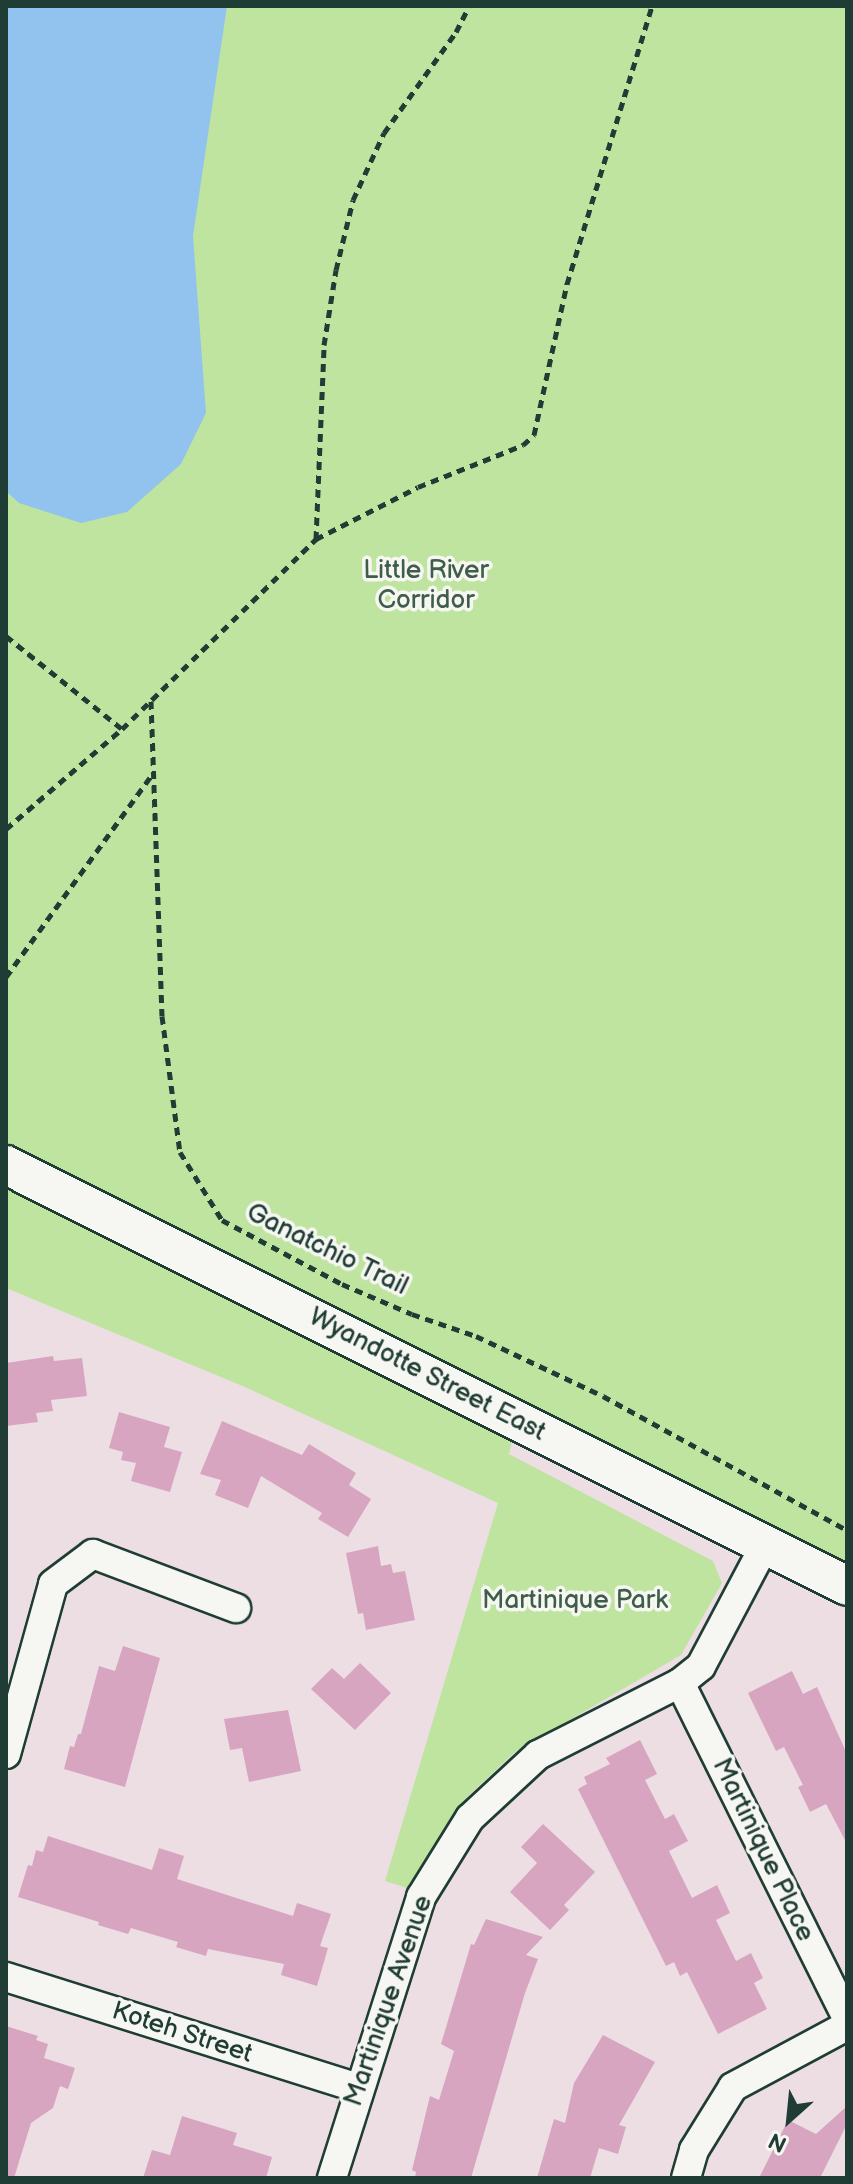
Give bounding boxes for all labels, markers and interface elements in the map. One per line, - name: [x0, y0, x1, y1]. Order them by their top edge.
- park label: Little River Corridor: [363, 555, 489, 616]
- street label: Ganatchio Trail: [241, 1197, 413, 1303]
- street label: Wyandotte Street East: [303, 1302, 551, 1448]
- park label: Martinique Park: [482, 1585, 668, 1617]
- street label: Martinique Place: [705, 1753, 821, 1947]
- street label: Martinique Avenue: [338, 1891, 440, 2111]
- street label: Koteh Street: [108, 1996, 256, 2070]
- north arrow: [749, 2080, 829, 2160]
- text: N: [764, 2126, 791, 2158]

